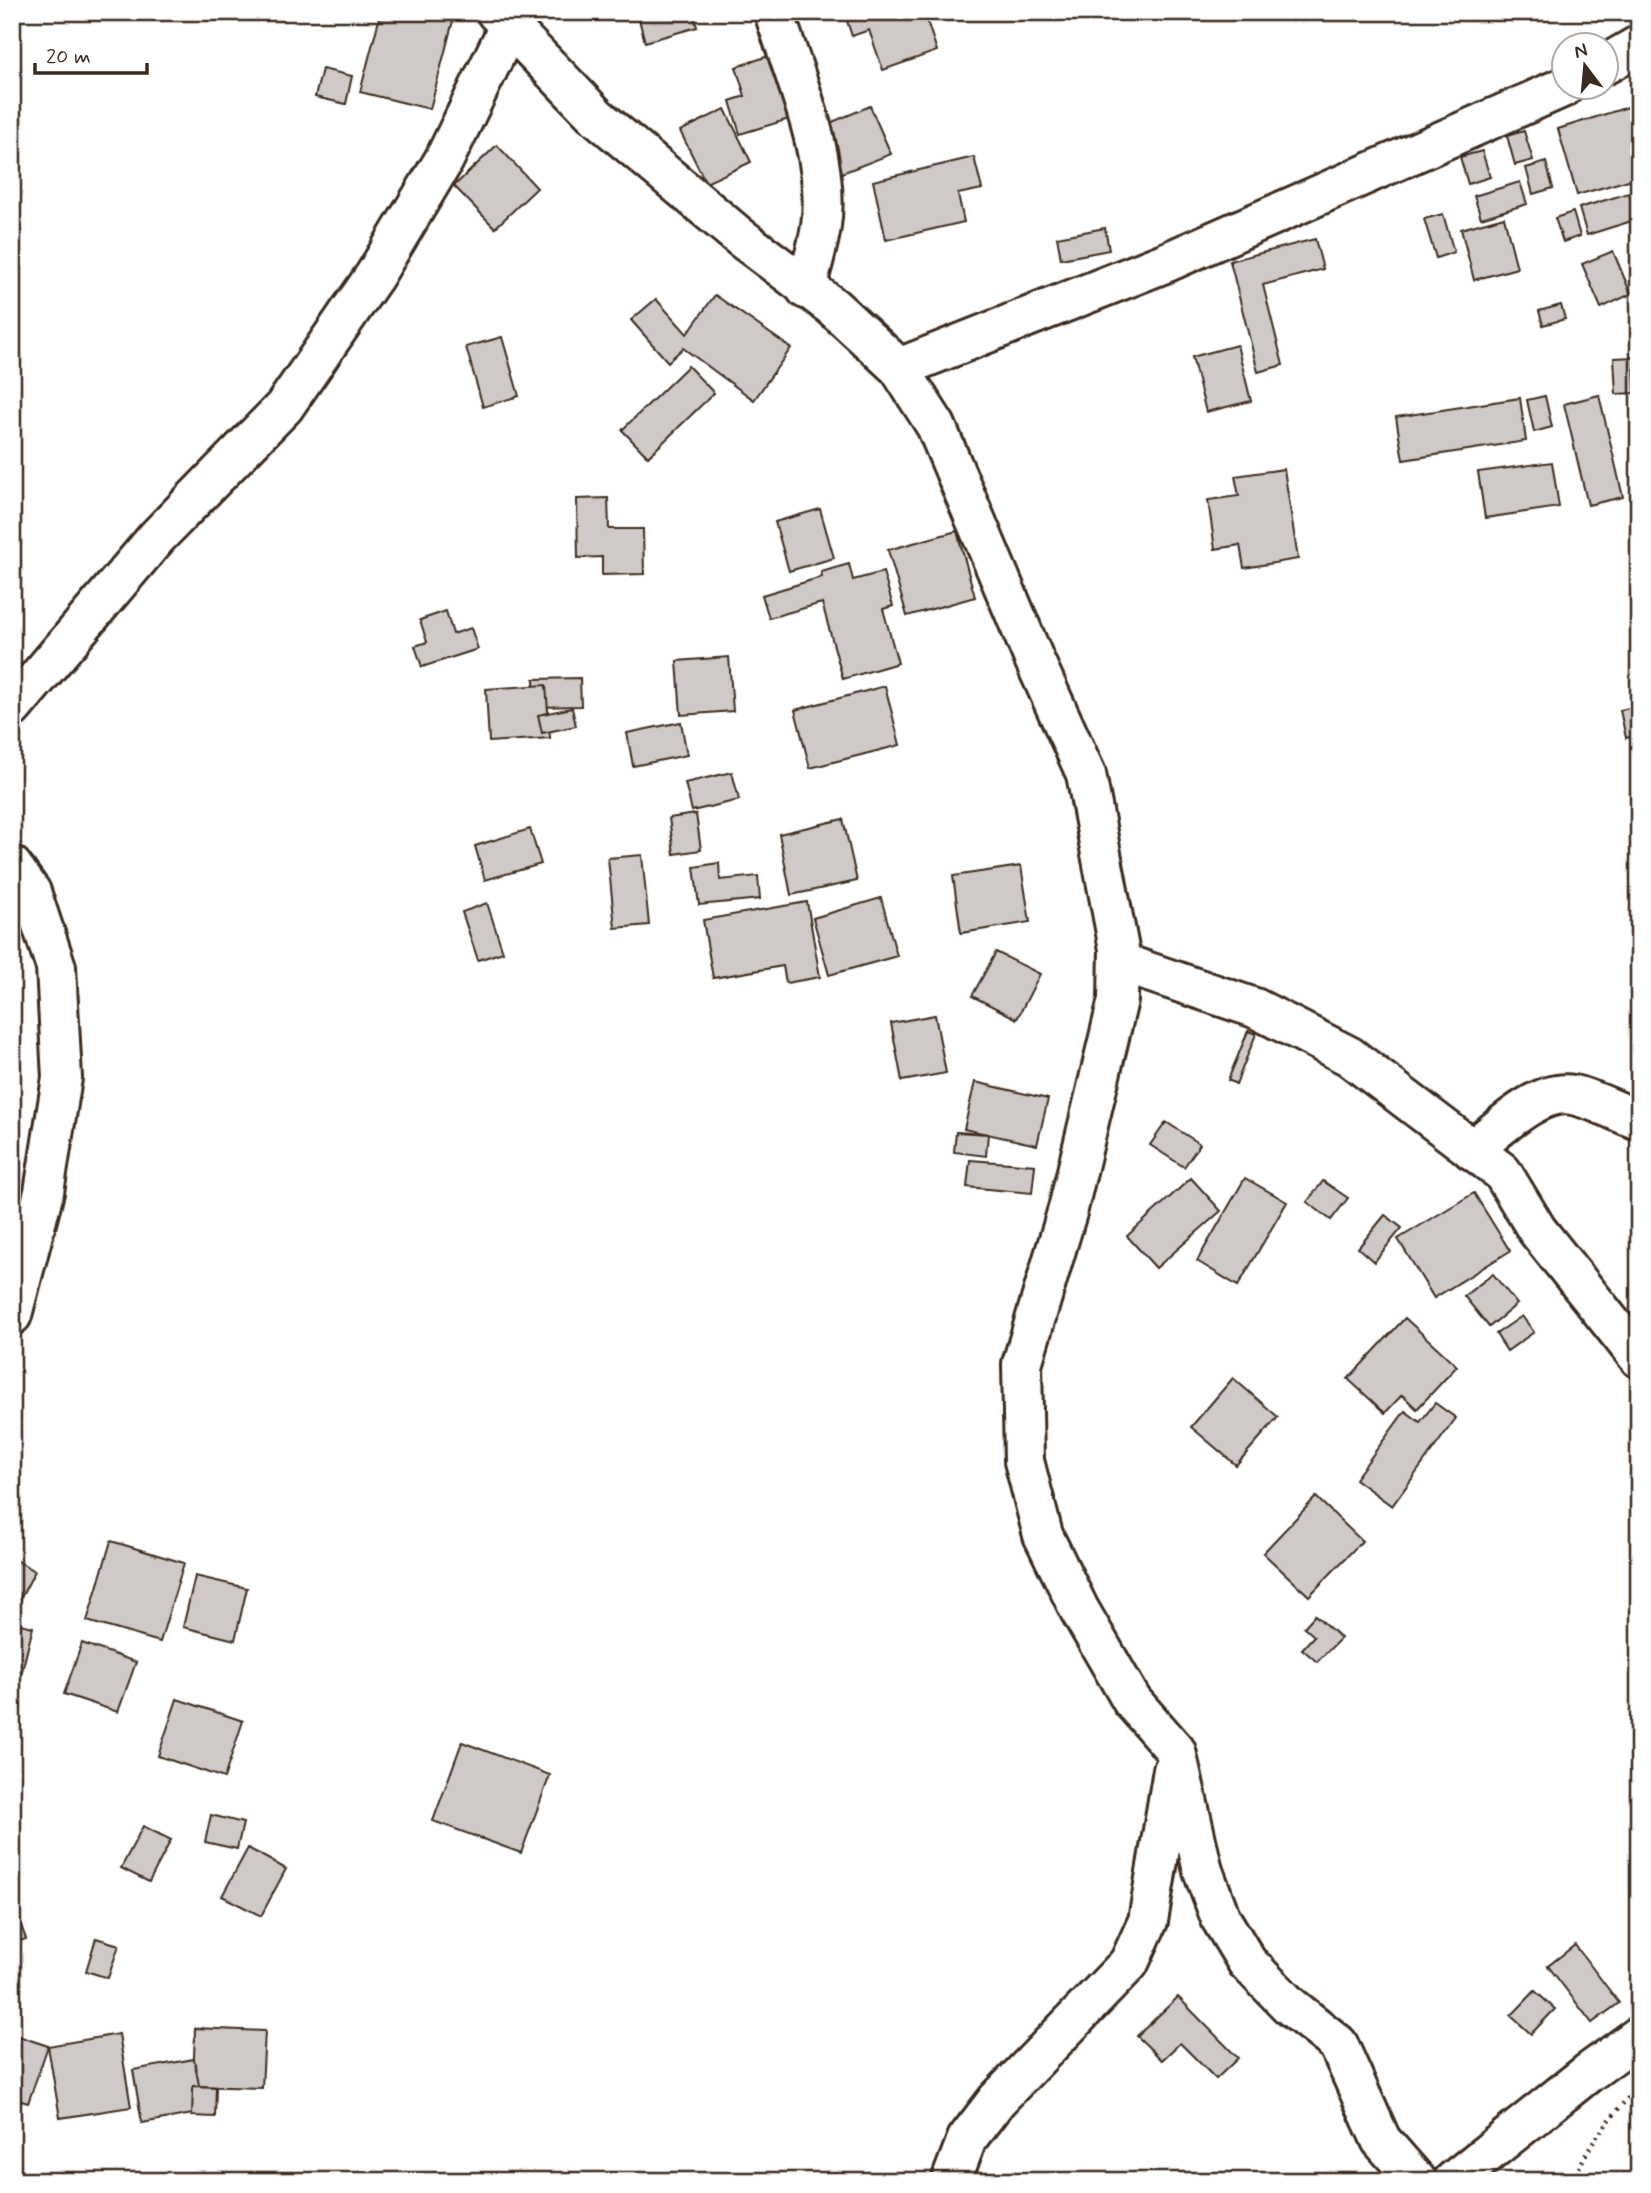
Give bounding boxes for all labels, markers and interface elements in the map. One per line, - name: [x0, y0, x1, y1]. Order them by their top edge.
- scale bar: [35, 32, 147, 76]
- north arrow: [1550, 32, 1620, 102]
- text: N: [1571, 37, 1590, 65]
- text: 20 m: [46, 43, 91, 71]

